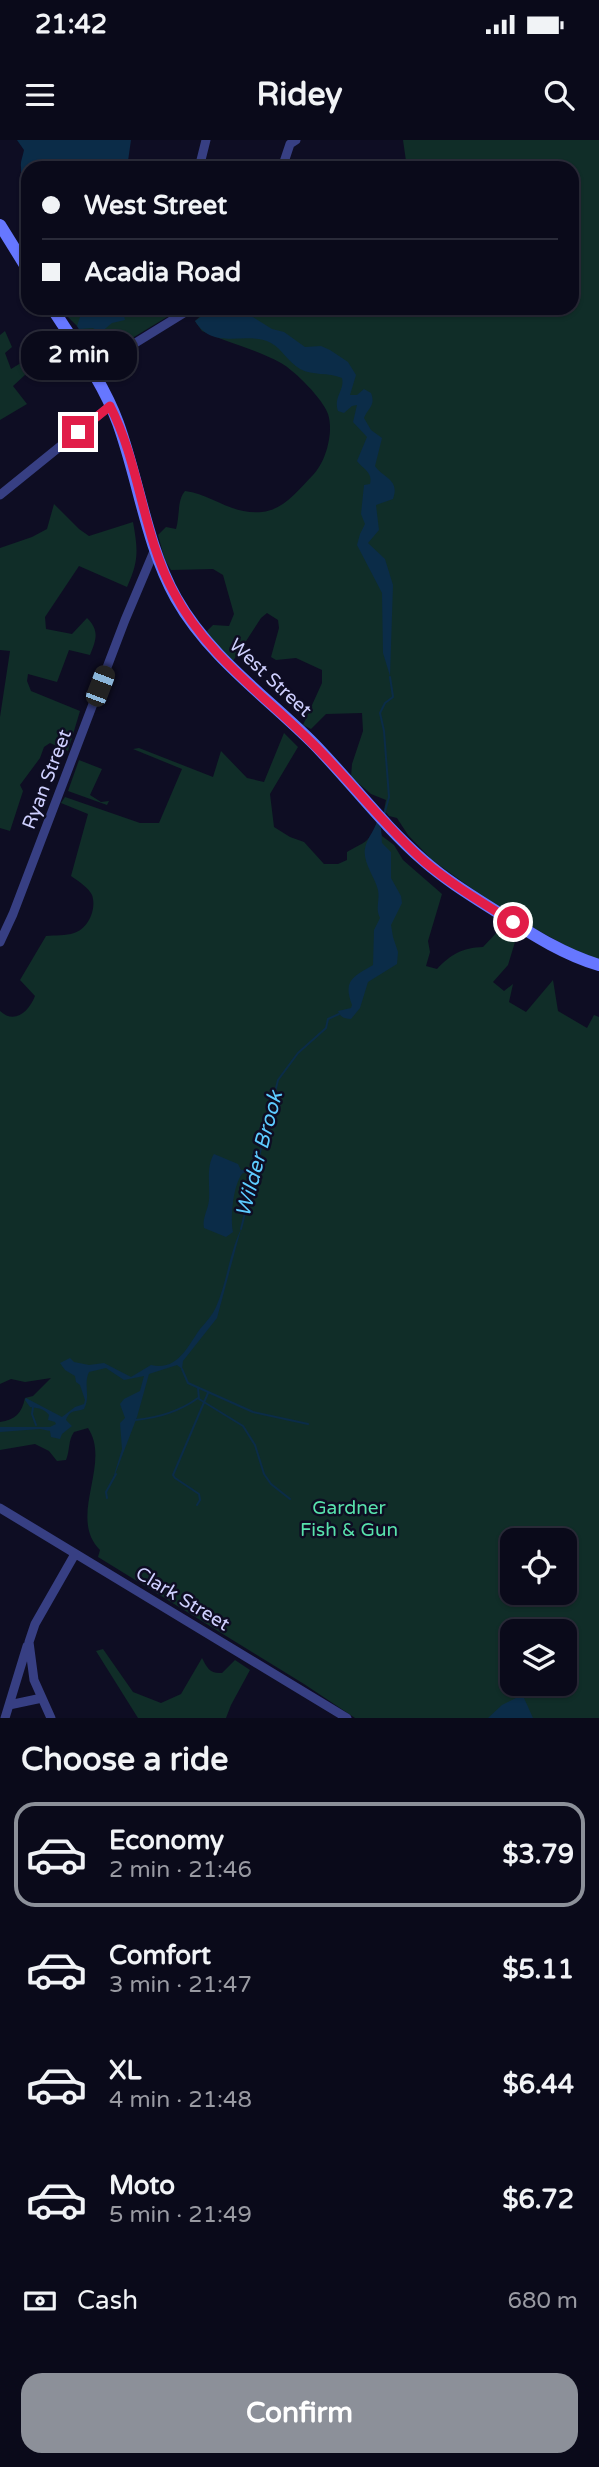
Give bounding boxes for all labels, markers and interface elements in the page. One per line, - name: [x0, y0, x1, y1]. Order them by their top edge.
- text: 21:42: [35, 9, 107, 40]
- icon: menu: [21, 76, 59, 114]
- text: Ridey: [256, 76, 343, 114]
- icon: search: [540, 76, 578, 114]
- text: West Street: [84, 190, 227, 221]
- text: Acadia Road: [84, 257, 241, 288]
- callout: 2 min: [20, 330, 136, 380]
- text: 2 min: [48, 341, 110, 369]
- route end: [62, 416, 94, 448]
- street label: West Street: [225, 634, 316, 721]
- car: [83, 663, 118, 709]
- street label: Ryan Street: [18, 726, 76, 832]
- route start: [497, 906, 529, 938]
- water label: Wilder Brook: [231, 1087, 289, 1220]
- park label: Gardner Fish & Gun: [300, 1497, 398, 1541]
- map controls: [500, 1528, 577, 1696]
- button: locate: [500, 1528, 577, 1605]
- street label: Clark Street: [132, 1562, 233, 1635]
- button: layers: [500, 1619, 577, 1696]
- text: Choose a ride: [21, 1741, 228, 1779]
- icon: car: [25, 1823, 88, 1886]
- text: Economy: [109, 1825, 224, 1856]
- text: $3.79: [502, 1839, 574, 1870]
- text: 2 min · 21:46: [109, 1856, 252, 1884]
- icon: car: [25, 1938, 88, 2001]
- text: Comfort: [109, 1940, 211, 1971]
- text: $5.11: [502, 1954, 574, 1985]
- text: 3 min · 21:47: [109, 1971, 252, 1999]
- icon: car: [25, 2053, 88, 2116]
- text: XL: [109, 2055, 141, 2086]
- text: $6.44: [503, 2069, 574, 2100]
- text: 4 min · 21:48: [109, 2086, 252, 2114]
- icon: car: [25, 2168, 88, 2231]
- text: Moto: [109, 2170, 175, 2201]
- text: $6.72: [502, 2184, 574, 2215]
- text: 5 min · 21:49: [109, 2201, 252, 2229]
- icon: cash: [21, 2282, 59, 2320]
- text: Cash: [77, 2285, 138, 2316]
- text: 680 m: [508, 2287, 578, 2315]
- button: Confirm: [21, 2373, 578, 2453]

